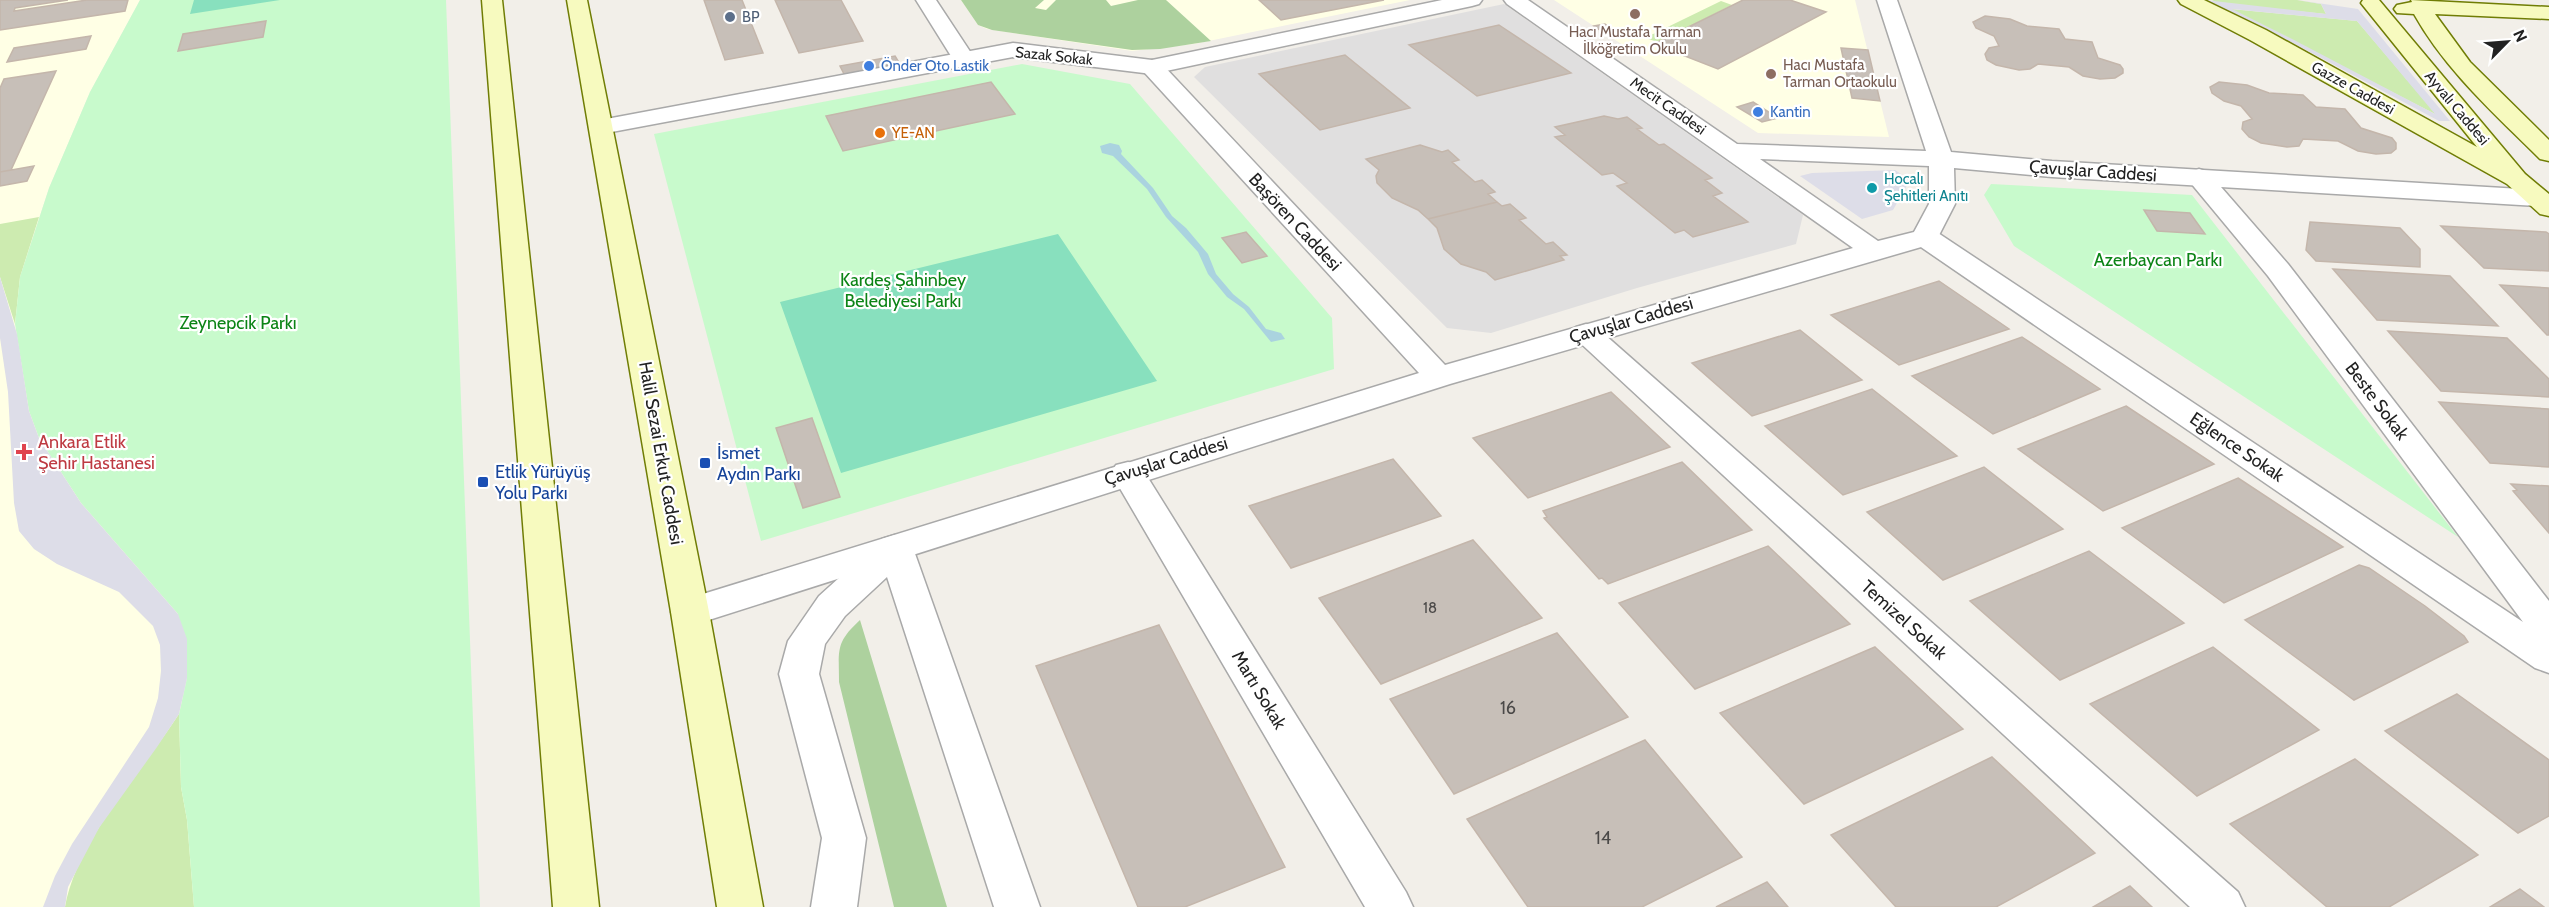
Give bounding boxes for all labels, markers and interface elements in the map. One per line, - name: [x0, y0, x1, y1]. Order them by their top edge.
- marker: Hacı Mustafa Tarman İlköğretim Okulu: [1628, 7, 1642, 21]
- place label: BP: [742, 8, 760, 26]
- marker: BP: [723, 10, 737, 24]
- north arrow: [2477, 12, 2537, 72]
- place label: Hacı Mustafa Tarman İlköğretim Okulu: [1569, 23, 1701, 58]
- text: N: [2509, 27, 2531, 45]
- street label: Sazak Sokak: [1014, 43, 1094, 69]
- place label: Hacı Mustafa Tarman Ortaokulu: [1783, 56, 1897, 91]
- place label: Önder Oto Lastik: [881, 57, 989, 75]
- street label: Gazze Caddesi: [2308, 58, 2398, 118]
- marker: Önder Oto Lastik: [862, 59, 876, 73]
- marker: Hacı Mustafa Tarman Ortaokulu: [1764, 67, 1778, 81]
- street label: Ayvalı Caddesi: [2421, 67, 2493, 149]
- street label: Mecit Caddesi: [1627, 73, 1709, 139]
- place label: Kantin: [1770, 103, 1811, 121]
- marker: Kantin: [1751, 105, 1765, 119]
- place label: YE-AN: [891, 124, 935, 142]
- marker: YE-AN: [873, 126, 887, 140]
- street label: Çavuşlar Caddesi: [2028, 156, 2158, 186]
- street label: Başören Caddesi: [1244, 169, 1346, 275]
- place label: Hocalı Şehitleri Anıtı: [1884, 170, 1968, 205]
- marker: Hocalı Şehitleri Anıtı: [1865, 181, 1879, 195]
- park label: Azerbaycan Parkı: [2094, 249, 2222, 271]
- park label: Kardeş Şahinbey Belediyesi Parkı: [840, 269, 966, 312]
- street label: Çavuşlar Caddesi: [1566, 292, 1696, 348]
- park label: Zeynepcik Parkı: [179, 312, 297, 334]
- street label: Beste Sokak: [2341, 358, 2414, 445]
- street label: Halil Sezai Erkut Caddesi: [634, 360, 688, 546]
- street label: Eğlence Sokak: [2186, 407, 2289, 487]
- place label: Ankara Etlik Şehir Hastanesi: [38, 431, 155, 474]
- street label: Çavuşlar Caddesi: [1102, 432, 1230, 490]
- place label: İsmet Aydın Parkı: [717, 442, 800, 485]
- marker: Ankara Etlik Şehir Hastanesi: [15, 443, 33, 461]
- marker: İsmet Aydın Parkı: [698, 456, 712, 470]
- place label: Etlik Yürüyüş Yolu Parkı: [494, 461, 591, 504]
- marker: Etlik Yürüyüş Yolu Parkı: [476, 475, 490, 489]
- street label: Temizel Sokak: [1857, 576, 1952, 665]
- house number: 18: [1423, 599, 1437, 617]
- street label: Martı Sokak: [1227, 647, 1292, 734]
- house number: 16: [1500, 697, 1516, 719]
- house number: 14: [1595, 827, 1611, 849]

